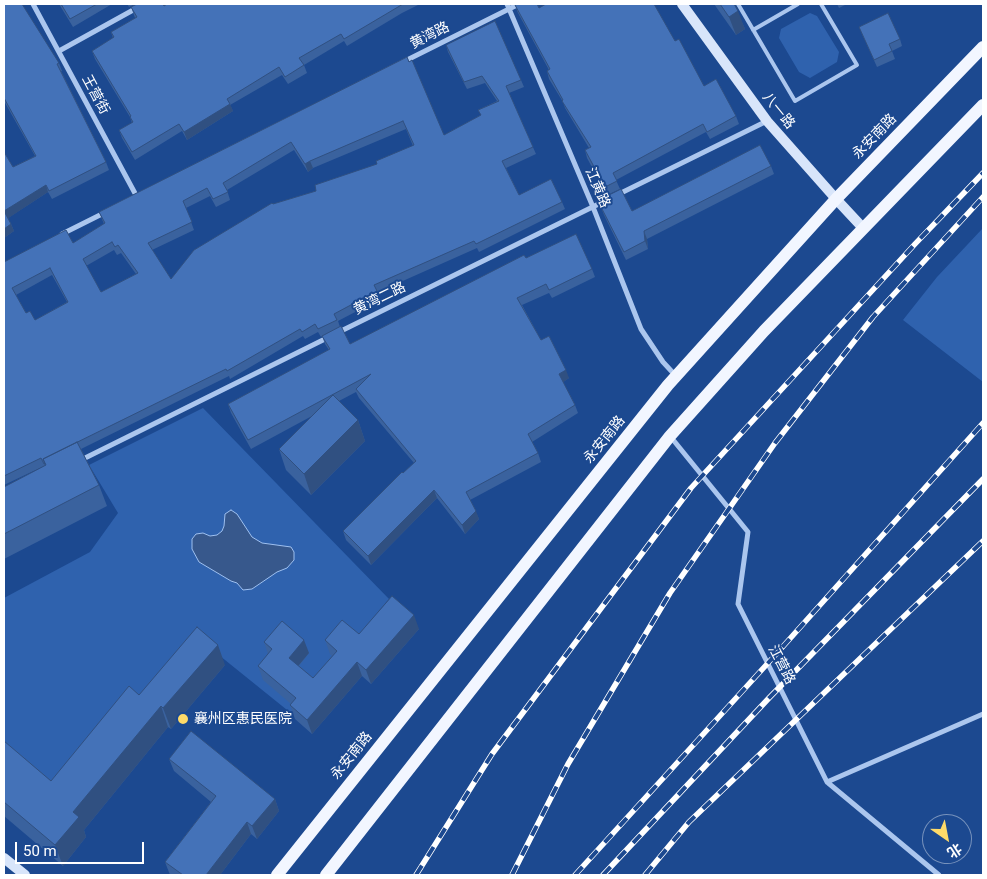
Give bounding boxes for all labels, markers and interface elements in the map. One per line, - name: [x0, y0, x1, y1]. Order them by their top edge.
- street label: 黄湾路: [407, 19, 453, 53]
- street label: 王营街: [78, 73, 112, 117]
- street label: 八一路: [758, 89, 798, 133]
- street label: 永安南路: [850, 111, 900, 163]
- street label: 江黄路: [581, 165, 613, 211]
- street label: 黄湾二路: [351, 279, 409, 319]
- street label: 永安南路: [581, 413, 629, 467]
- street label: 江营路: [764, 642, 798, 688]
- place label: 襄州区惠民医院: [194, 711, 292, 727]
- marker: 襄州区惠民医院: [176, 712, 190, 726]
- street label: 永安南路: [328, 729, 376, 783]
- north arrow: [922, 814, 972, 864]
- scale bar: [18, 832, 146, 864]
- text: 北: [944, 840, 965, 861]
- text: 50 m: [23, 842, 57, 860]

